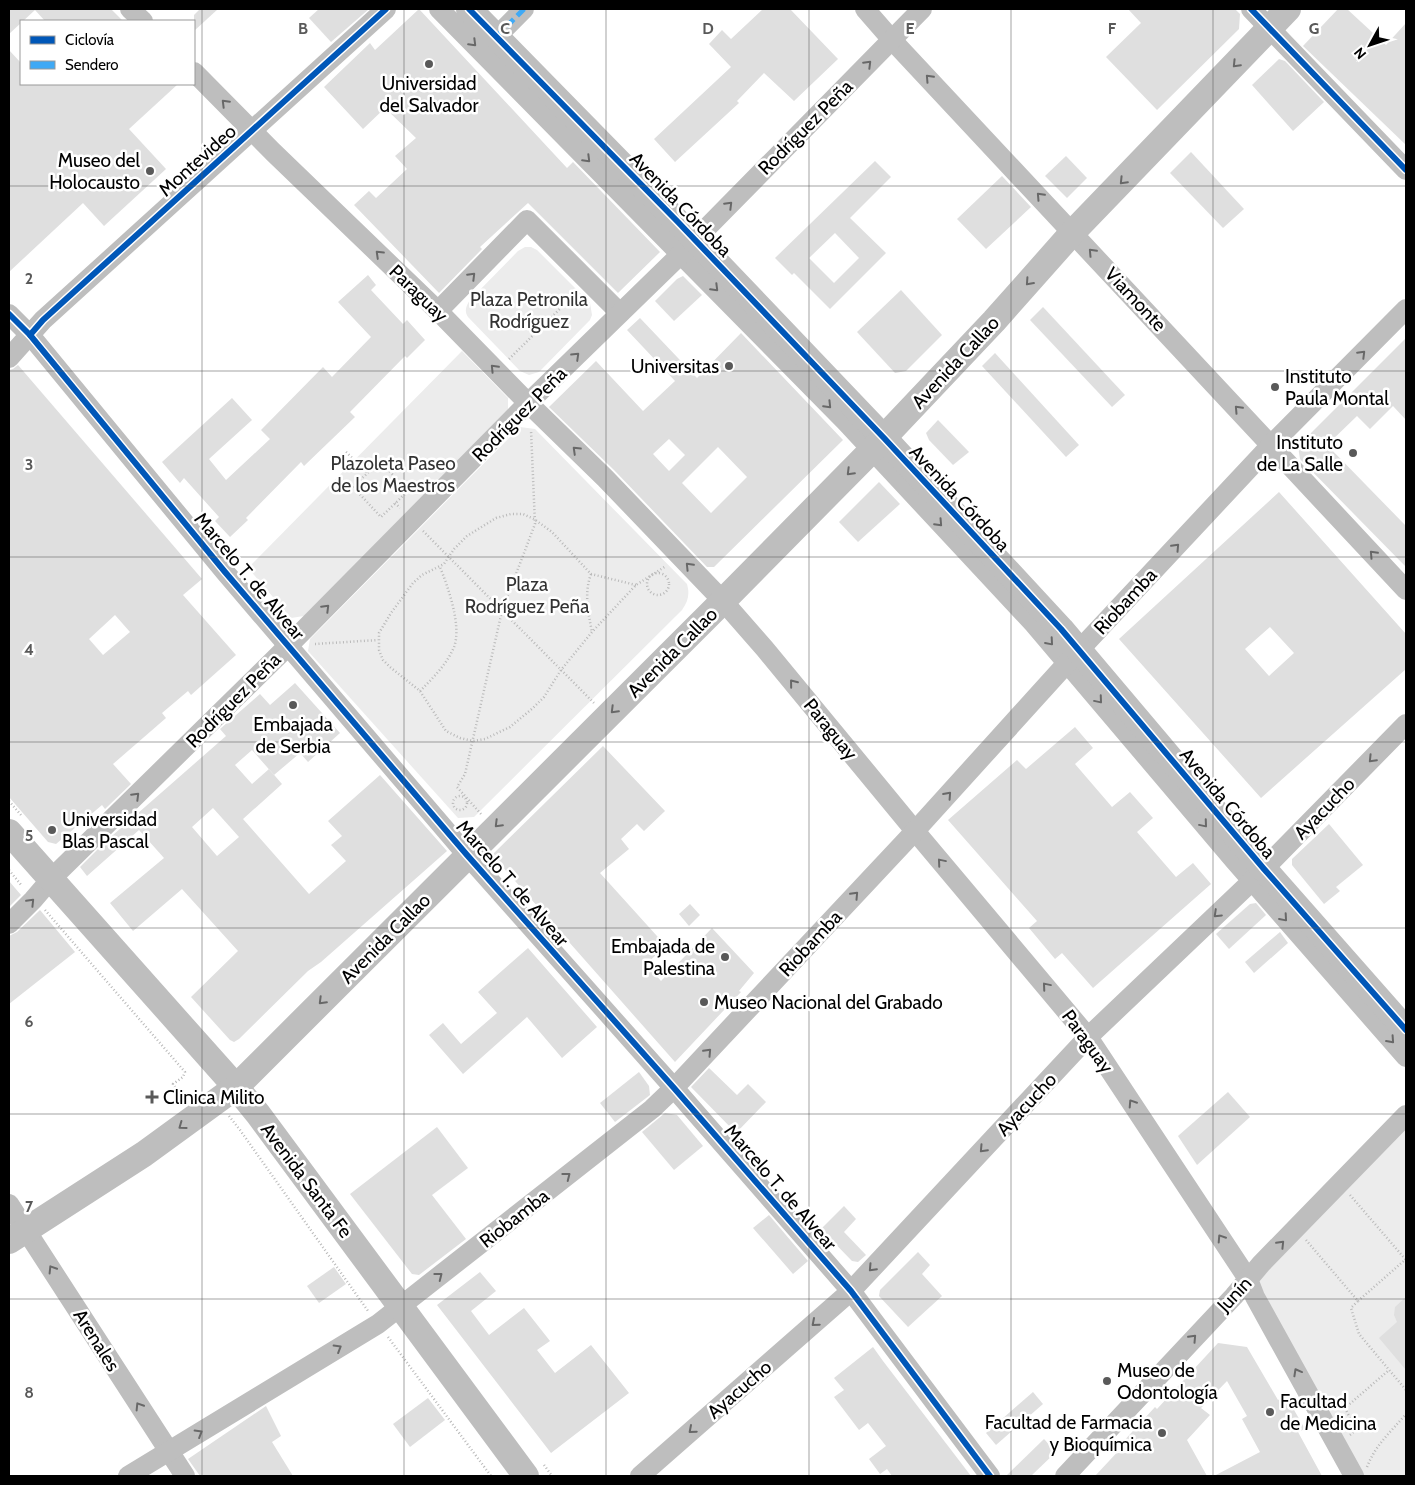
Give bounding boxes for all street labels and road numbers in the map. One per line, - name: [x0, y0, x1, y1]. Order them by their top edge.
- street label: Rodríguez Peña: [753, 75, 858, 180]
- street label: Montevideo: [154, 120, 241, 201]
- street label: Avenida Córdoba: [625, 147, 736, 262]
- street label: Paraguay: [385, 260, 453, 327]
- street label: Viamonte: [1100, 263, 1171, 336]
- street label: Avenida Callao: [907, 311, 1004, 413]
- street label: Rodríguez Peña: [467, 362, 572, 467]
- street label: Avenida Córdoba: [905, 440, 1015, 556]
- street label: Marcelo T. de Alvear: [190, 508, 310, 645]
- street label: Riobamba: [1089, 564, 1162, 639]
- street label: Avenida Callao: [623, 603, 722, 702]
- street label: Rodríguez Peña: [181, 648, 286, 753]
- street label: Paraguay: [799, 694, 863, 765]
- street label: Avenida Córdoba: [1175, 744, 1280, 863]
- street label: Ayacucho: [1289, 772, 1360, 844]
- street label: Marcelo T. de Alvear: [452, 816, 574, 951]
- street label: Avenida Callao: [336, 889, 435, 988]
- street label: Riobamba: [774, 906, 847, 981]
- street label: Paraguay: [1057, 1005, 1118, 1078]
- street label: Ayacucho: [992, 1068, 1061, 1141]
- street label: Avenida Santa Fe: [256, 1118, 357, 1242]
- street label: Marcelo T. de Alvear: [720, 1120, 842, 1255]
- street label: Riobamba: [475, 1184, 554, 1253]
- street label: Junín: [1212, 1272, 1256, 1317]
- street label: Arenales: [69, 1305, 125, 1376]
- street label: Ayacucho: [703, 1355, 776, 1423]

